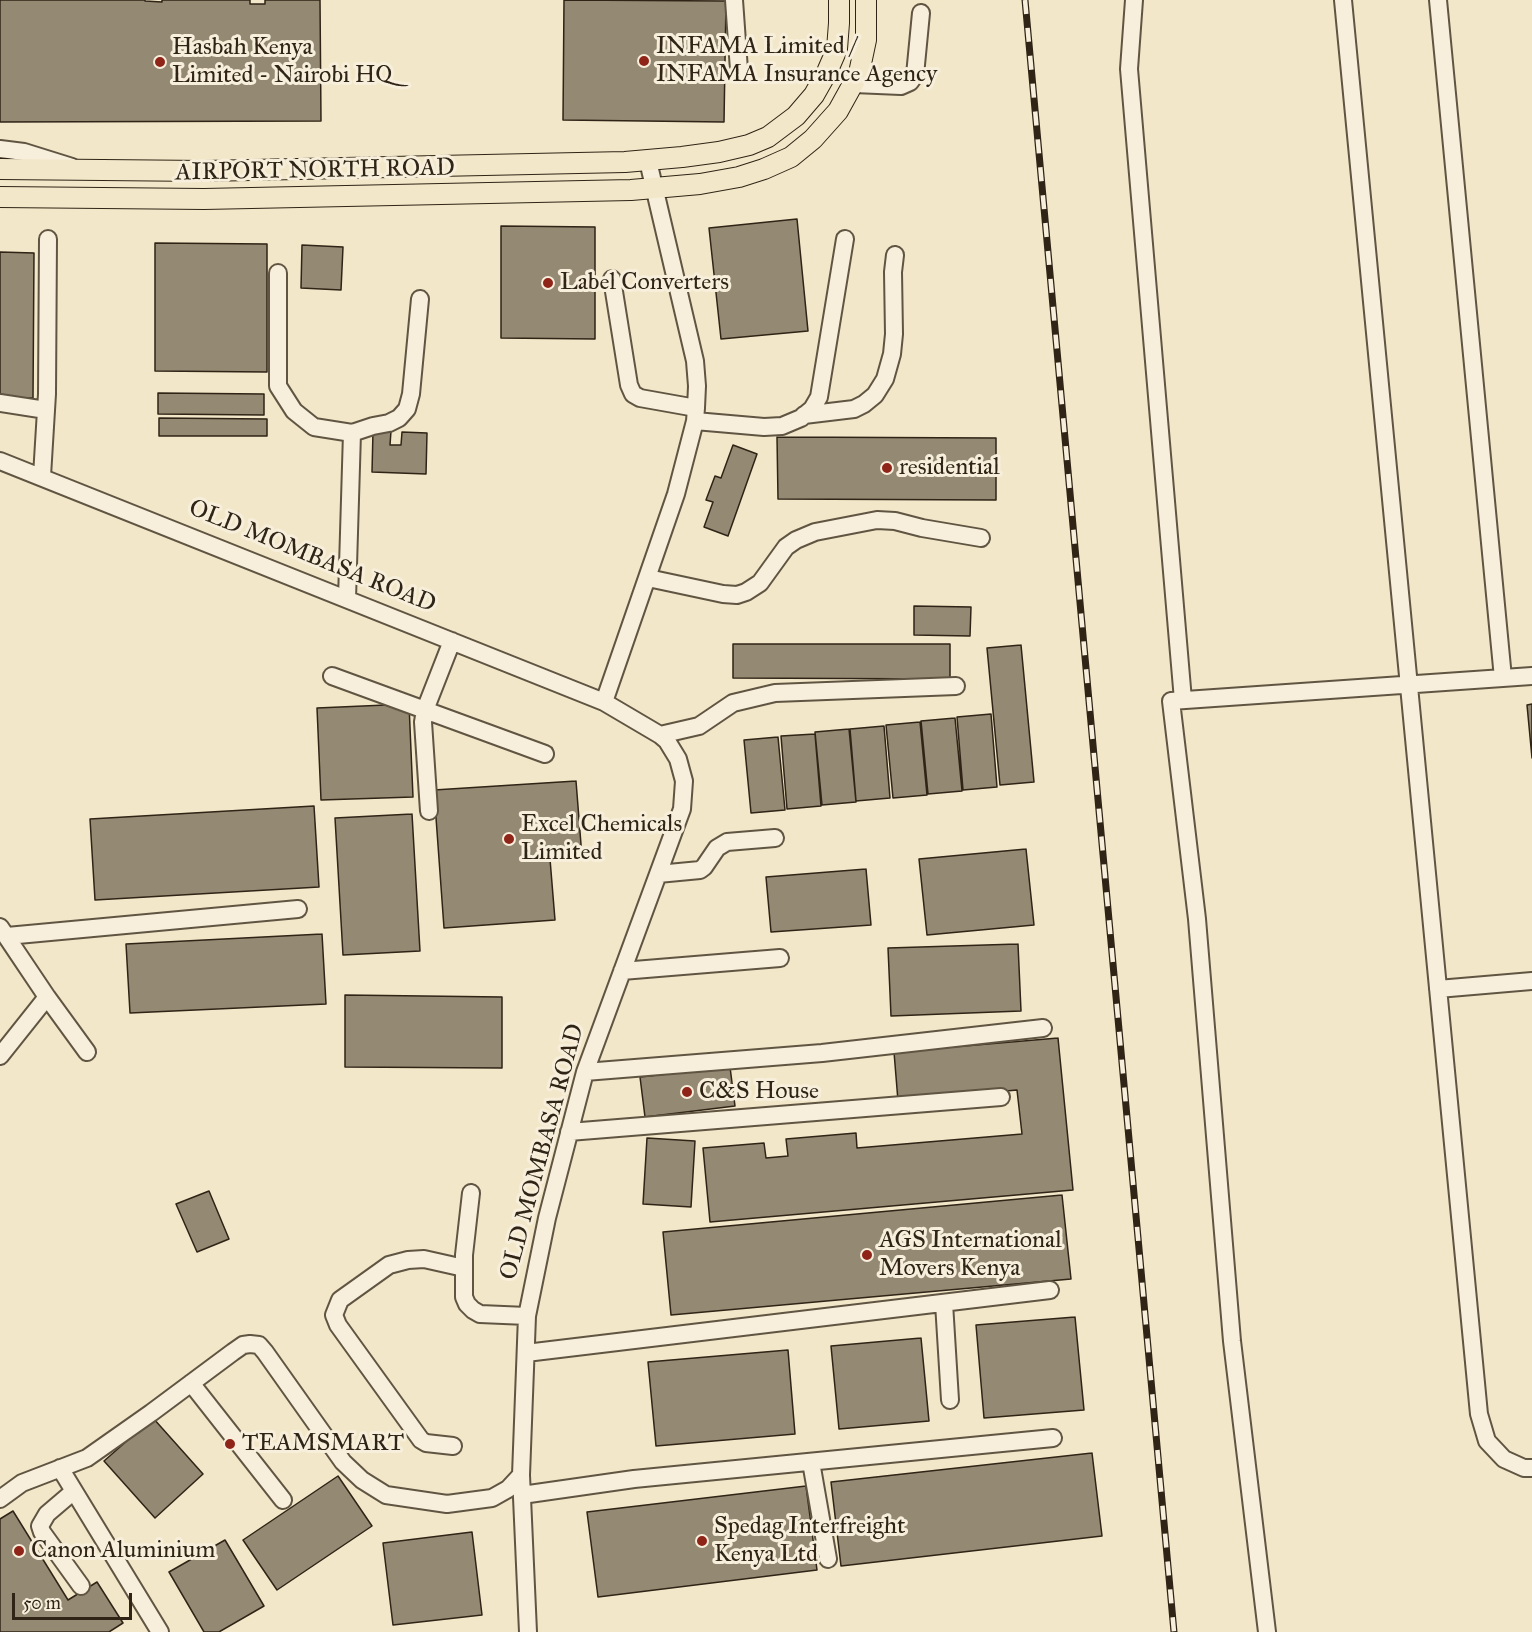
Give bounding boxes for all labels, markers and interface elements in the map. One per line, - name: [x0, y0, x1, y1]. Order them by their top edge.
- place label: INFAMA Limited / INFAMA Insurance Agency: [656, 33, 937, 89]
- place label: Hasbah Kenya Limited - Nairobi HQ: [172, 34, 392, 90]
- marker: INFAMA Limited / INFAMA Insurance Agency: [637, 54, 651, 68]
- marker: Hasbah Kenya Limited - Nairobi HQ: [153, 55, 167, 69]
- street label: AIRPORT NORTH ROAD: [175, 154, 455, 188]
- place label: Label Converters: [560, 269, 729, 297]
- marker: Label Converters: [541, 276, 555, 290]
- place label: residential: [899, 454, 1000, 482]
- marker: residential: [880, 461, 894, 475]
- street label: OLD MOMBASA ROAD: [184, 494, 440, 620]
- place label: Excel Chemicals Limited: [521, 811, 682, 867]
- marker: Excel Chemicals Limited: [502, 832, 516, 846]
- street label: OLD MOMBASA ROAD: [495, 1021, 591, 1283]
- place label: C&S House: [699, 1078, 819, 1106]
- marker: C&S House: [680, 1085, 694, 1099]
- place label: AGS International Movers Kenya: [879, 1227, 1062, 1283]
- marker: AGS International Movers Kenya: [860, 1248, 874, 1262]
- place label: TEAMSMART: [242, 1430, 404, 1458]
- marker: TEAMSMART: [223, 1437, 237, 1451]
- place label: Spedag Interfreight Kenya Ltd: [714, 1513, 905, 1569]
- marker: Spedag Interfreight Kenya Ltd: [695, 1534, 709, 1548]
- place label: Canon Aluminium: [31, 1537, 215, 1565]
- marker: Canon Aluminium: [12, 1544, 26, 1558]
- scale bar: [15, 1581, 135, 1619]
- text: 50 m: [23, 1592, 61, 1614]

